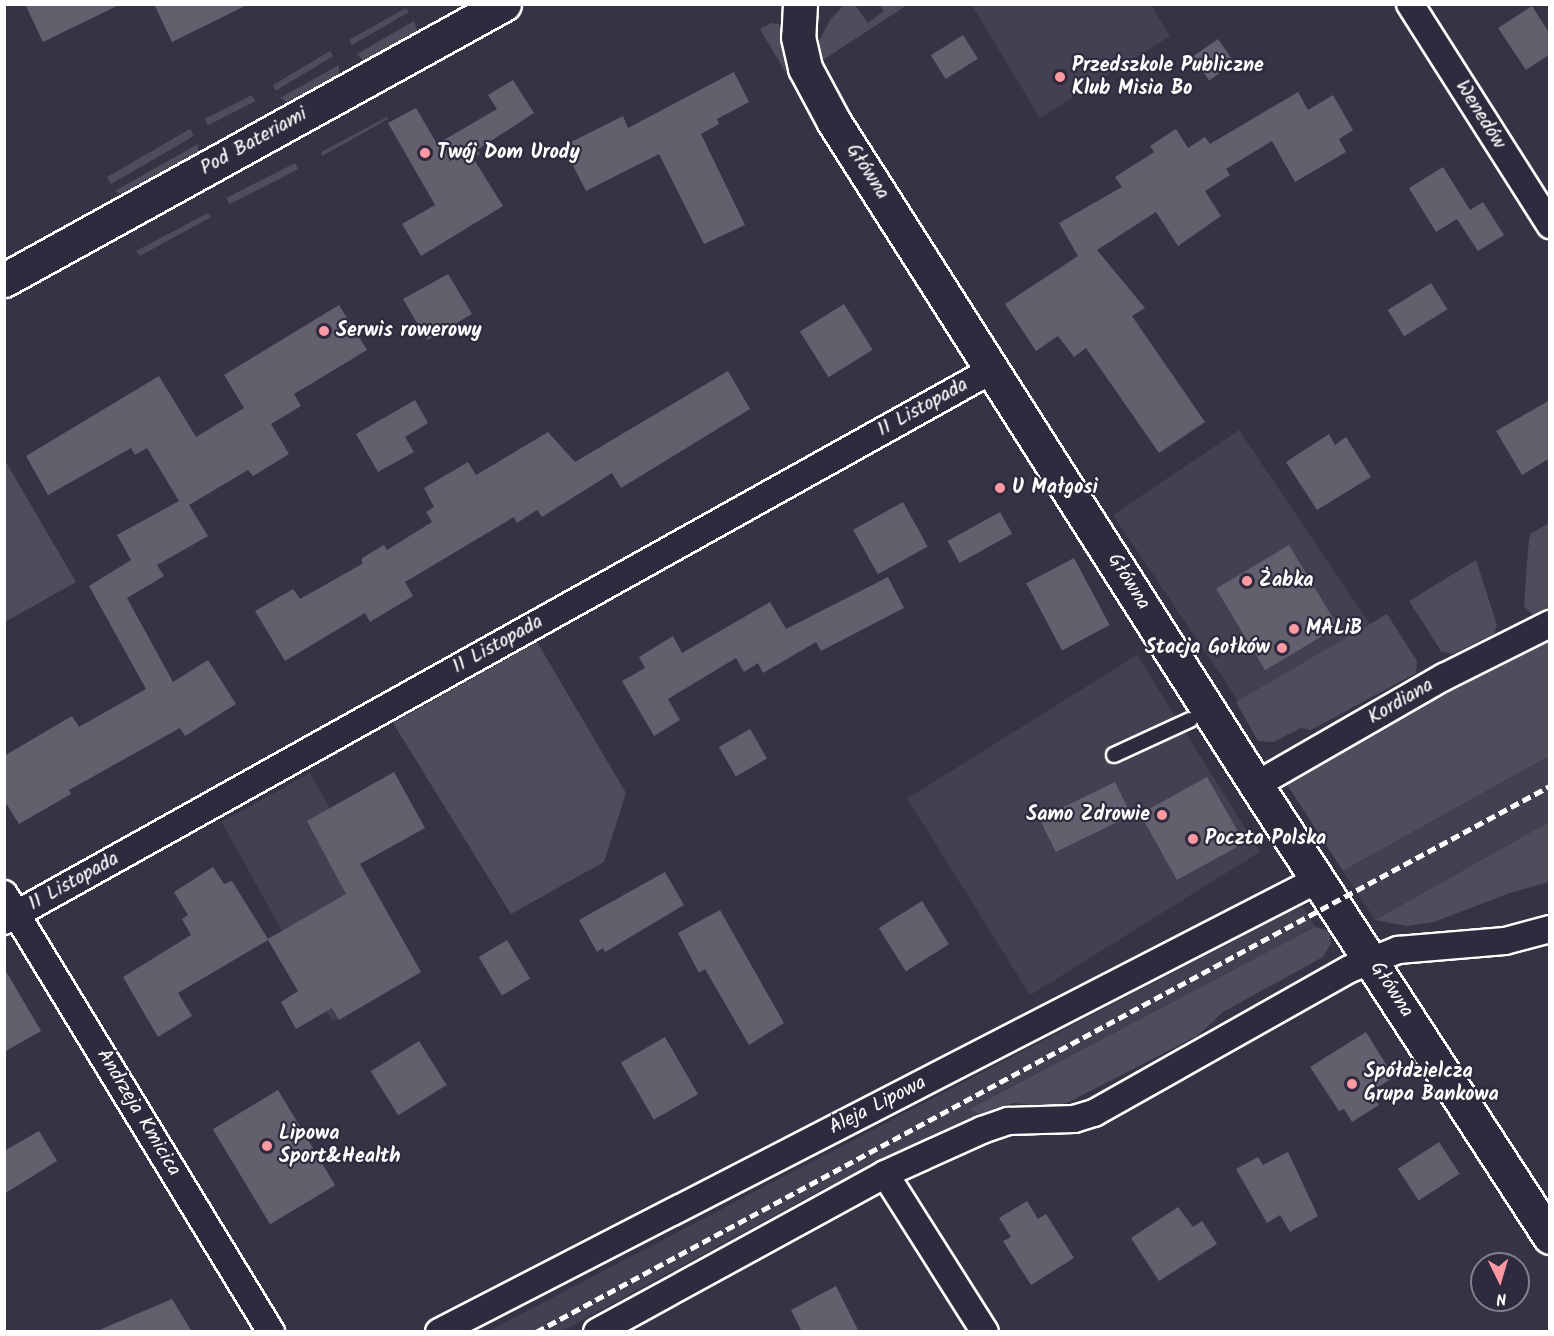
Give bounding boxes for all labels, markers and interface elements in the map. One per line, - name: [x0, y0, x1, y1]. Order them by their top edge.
- place label: Przedszkole Publiczne Klub Misia Bo: [1072, 54, 1264, 101]
- marker: Przedszkole Publiczne Klub Misia Bo: [1053, 70, 1067, 84]
- street label: Wenedów: [1449, 76, 1511, 154]
- street label: Pod Bateriami: [196, 103, 312, 181]
- street label: Główna: [840, 139, 894, 205]
- place label: Twój Dom Urody: [437, 141, 580, 165]
- marker: Twój Dom Urody: [418, 146, 432, 160]
- place label: Serwis rowerowy: [336, 319, 482, 343]
- marker: Serwis rowerowy: [317, 324, 331, 338]
- street label: 11 Listopada: [874, 373, 972, 443]
- place label: U Małgosi: [1012, 476, 1098, 500]
- marker: U Małgosi: [993, 481, 1007, 495]
- street label: Główna: [1101, 549, 1155, 615]
- place label: Żabka: [1259, 569, 1314, 593]
- marker: Żabka: [1240, 574, 1254, 588]
- street label: 11 Listopada: [449, 610, 547, 680]
- place label: MALiB: [1306, 617, 1362, 641]
- marker: MALiB: [1287, 622, 1301, 636]
- place label: Stacja Gołków: [1145, 636, 1270, 660]
- marker: Stacja Gołków: [1275, 641, 1289, 655]
- street label: Kordiana: [1364, 674, 1438, 730]
- place label: Samo Zdrowie: [1026, 803, 1150, 827]
- marker: Samo Zdrowie: [1155, 808, 1169, 822]
- place label: Poczta Polska: [1205, 827, 1326, 851]
- marker: Poczta Polska: [1186, 832, 1200, 846]
- street label: 11 Listopada: [25, 847, 123, 917]
- street label: Główna: [1364, 957, 1418, 1023]
- street label: Andrzeja Kmicica: [91, 1045, 185, 1181]
- place label: Spółdzielcza Grupa Bankowa: [1364, 1060, 1499, 1107]
- street label: Aleja Lipowa: [825, 1071, 931, 1141]
- marker: Spółdzielcza Grupa Bankowa: [1345, 1077, 1359, 1091]
- place label: Lipowa Sport&Health: [279, 1122, 400, 1169]
- marker: Lipowa Sport&Health: [260, 1139, 274, 1153]
- north arrow: [1470, 1252, 1530, 1312]
- text: N: [1495, 1286, 1508, 1311]

